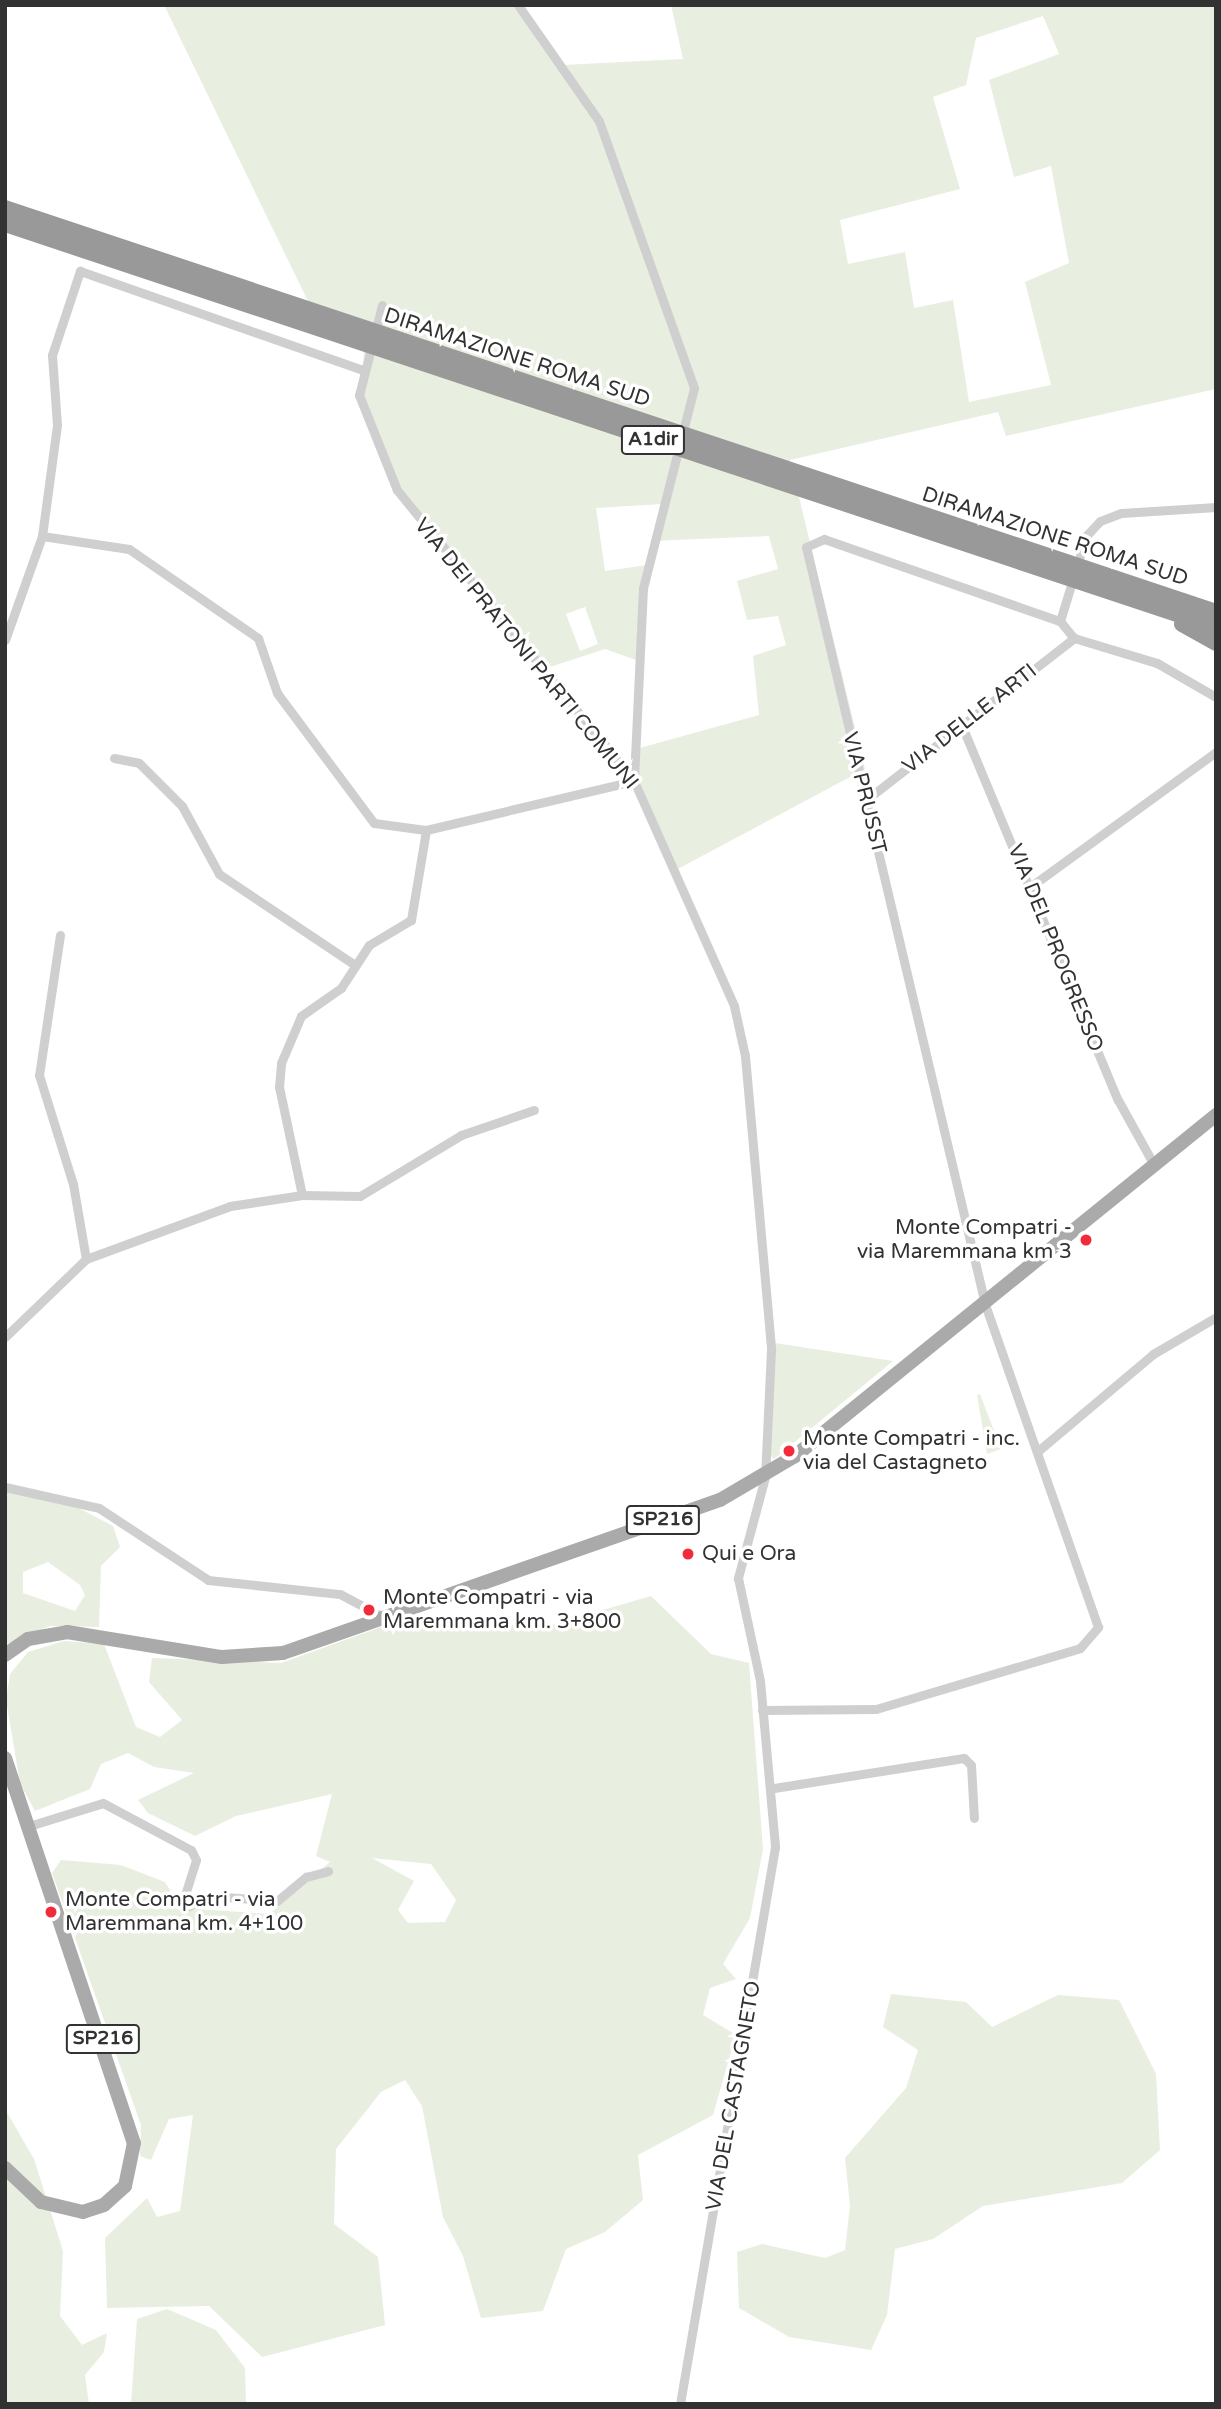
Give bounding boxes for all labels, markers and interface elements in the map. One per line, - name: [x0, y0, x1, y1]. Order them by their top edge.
- street label: DIRAMAZIONE ROMA SUD: [381, 303, 653, 413]
- road number: A1dir: [620, 424, 686, 456]
- street label: DIRAMAZIONE ROMA SUD: [919, 482, 1191, 592]
- street label: VIA DEI PRATONI PARTI COMUNI: [409, 513, 643, 795]
- street label: VIA DELLE ARTI: [898, 659, 1042, 779]
- street label: VIA PRUSST: [837, 730, 891, 856]
- street label: VIA DEL PROGRESSO: [1002, 841, 1108, 1055]
- place label: Monte Compatri - via Maremmana km 3: [857, 1215, 1072, 1265]
- marker: Monte Compatri - via Maremmana km 3: [1078, 1232, 1094, 1248]
- place label: Monte Compatri - inc. via del Castagneto: [803, 1426, 1020, 1476]
- marker: Monte Compatri - inc. via del Castagneto: [781, 1443, 797, 1459]
- road number: SP216: [624, 1504, 702, 1536]
- place label: Qui e Ora: [702, 1541, 796, 1567]
- marker: Qui e Ora: [680, 1546, 696, 1562]
- place label: Monte Compatri - via Maremmana km. 3+800: [383, 1585, 621, 1635]
- marker: Monte Compatri - via Maremmana km. 3+800: [361, 1602, 377, 1618]
- place label: Monte Compatri - via Maremmana km. 4+100: [65, 1887, 303, 1937]
- marker: Monte Compatri - via Maremmana km. 4+100: [43, 1904, 59, 1920]
- street label: VIA DEL CASTAGNETO: [701, 1979, 767, 2213]
- road number: SP216: [64, 2024, 142, 2054]

